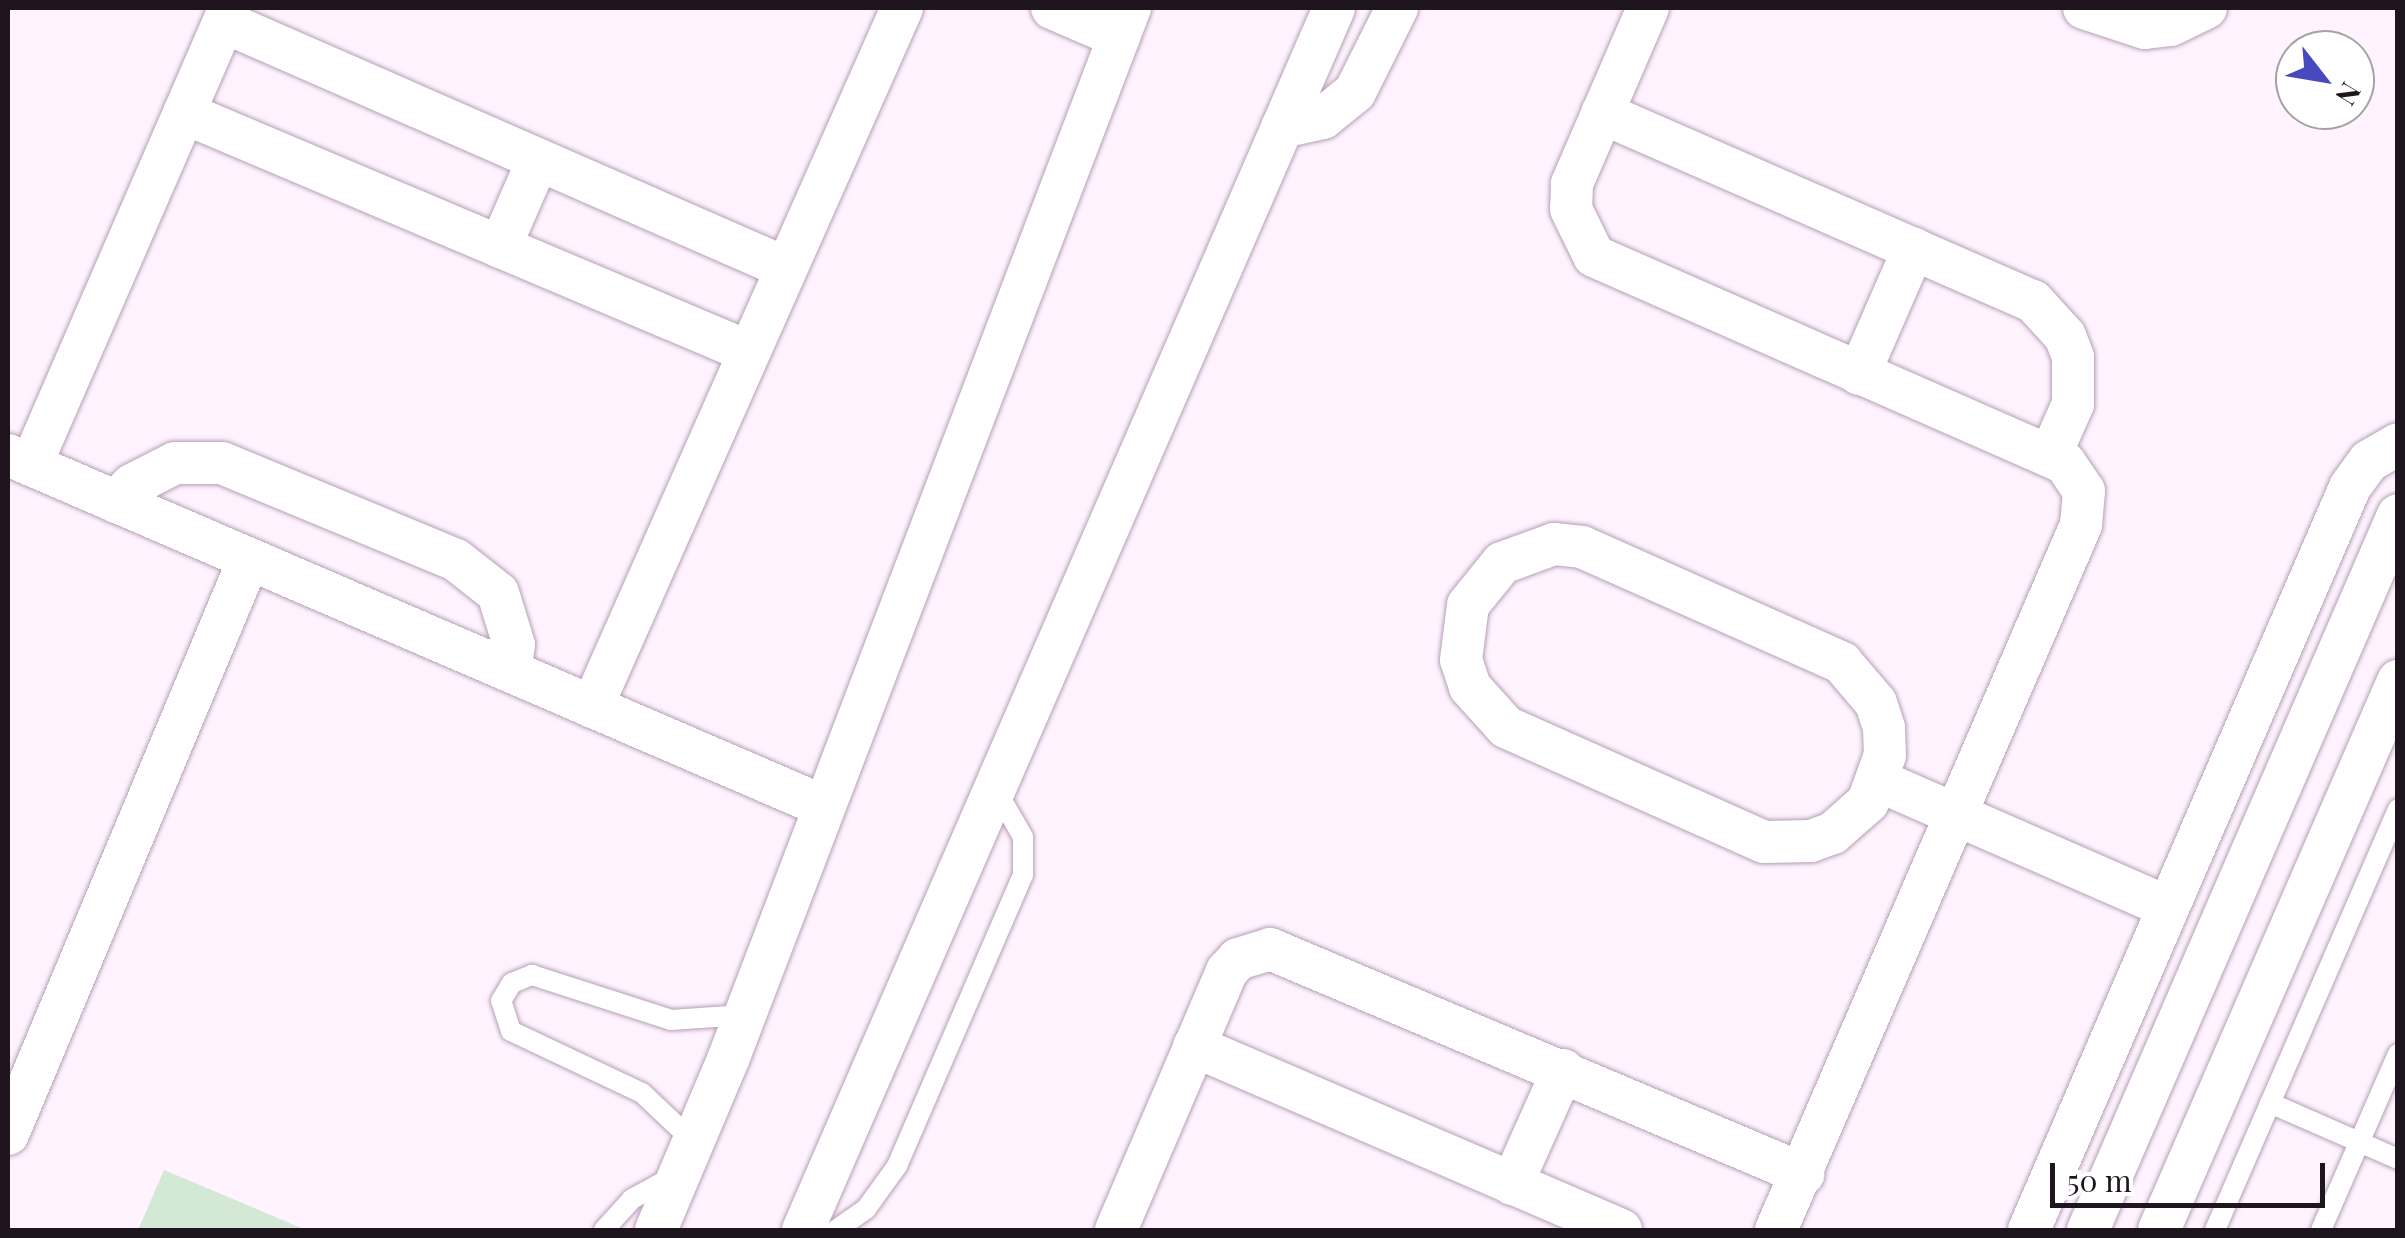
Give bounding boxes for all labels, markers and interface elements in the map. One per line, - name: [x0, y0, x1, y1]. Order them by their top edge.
- north arrow: [2275, 30, 2375, 130]
- text: N: [2328, 76, 2370, 113]
- scale bar: [2055, 1143, 2330, 1205]
- text: 50 m: [2067, 1160, 2132, 1200]

